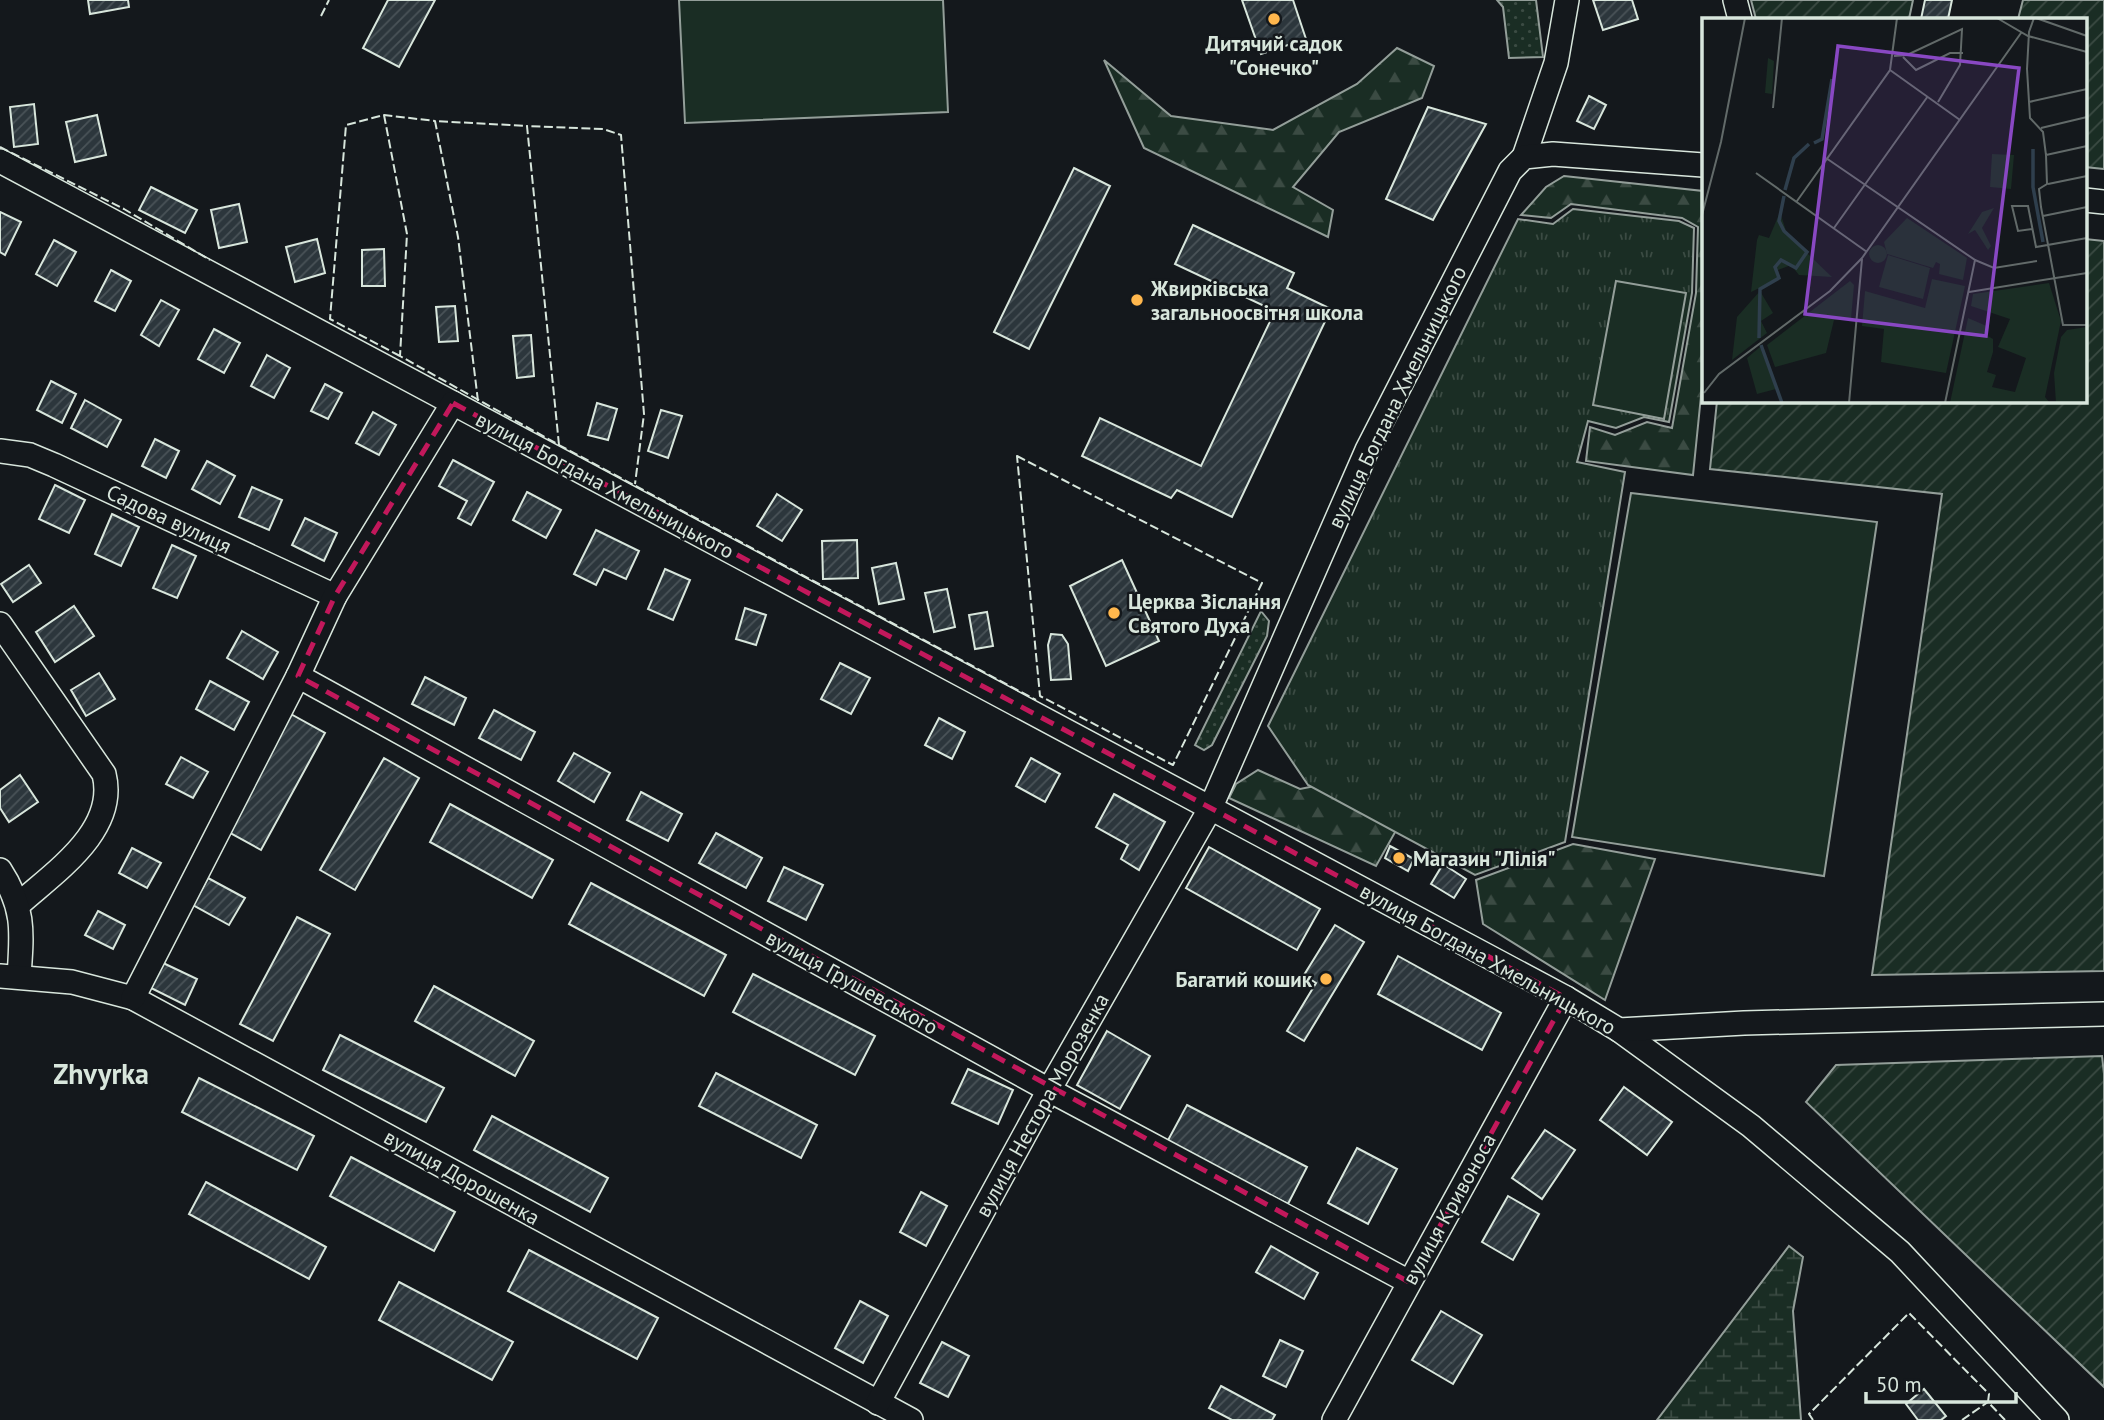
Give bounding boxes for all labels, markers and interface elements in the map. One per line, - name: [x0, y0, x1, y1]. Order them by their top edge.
- marker: Дитячий садок "Сонечко": [1266, 11, 1282, 27]
- inset map: [1702, 18, 2086, 402]
- place label: Дитячий садок "Сонечко": [1205, 30, 1343, 81]
- street label: вулиця Богдана Хмельницького: [1322, 261, 1472, 533]
- place label: Жвирківська загальноосвітня школа: [1150, 275, 1363, 326]
- marker: Жвирківська загальноосвітня школа: [1129, 292, 1145, 308]
- street label: вулиця Богдана Хмельницького: [471, 405, 739, 565]
- street label: Садова вулиця: [102, 478, 236, 560]
- place label: Церква Зіслання Святого Духа: [1128, 588, 1281, 639]
- marker: Церква Зіслання Святого Духа: [1106, 605, 1122, 621]
- place label: Магазин "Лілія": [1413, 845, 1556, 872]
- marker: Магазин "Лілія": [1391, 850, 1407, 866]
- street label: вулиця Богдана Хмельницького: [1355, 877, 1621, 1041]
- street label: вулиця Грушевського: [761, 924, 943, 1040]
- place label: Багатий кошик: [1176, 966, 1313, 993]
- marker: Багатий кошик: [1318, 971, 1334, 987]
- street label: вулиця Нестора Морозенка: [969, 988, 1115, 1222]
- district label: Zhvyrka: [53, 1055, 149, 1092]
- street label: вулиця Дорошенка: [379, 1123, 545, 1231]
- street label: вулиця Кривоноса: [1396, 1129, 1502, 1289]
- scale bar: [1866, 1360, 2016, 1404]
- text: 50 m: [1876, 1371, 1922, 1398]

